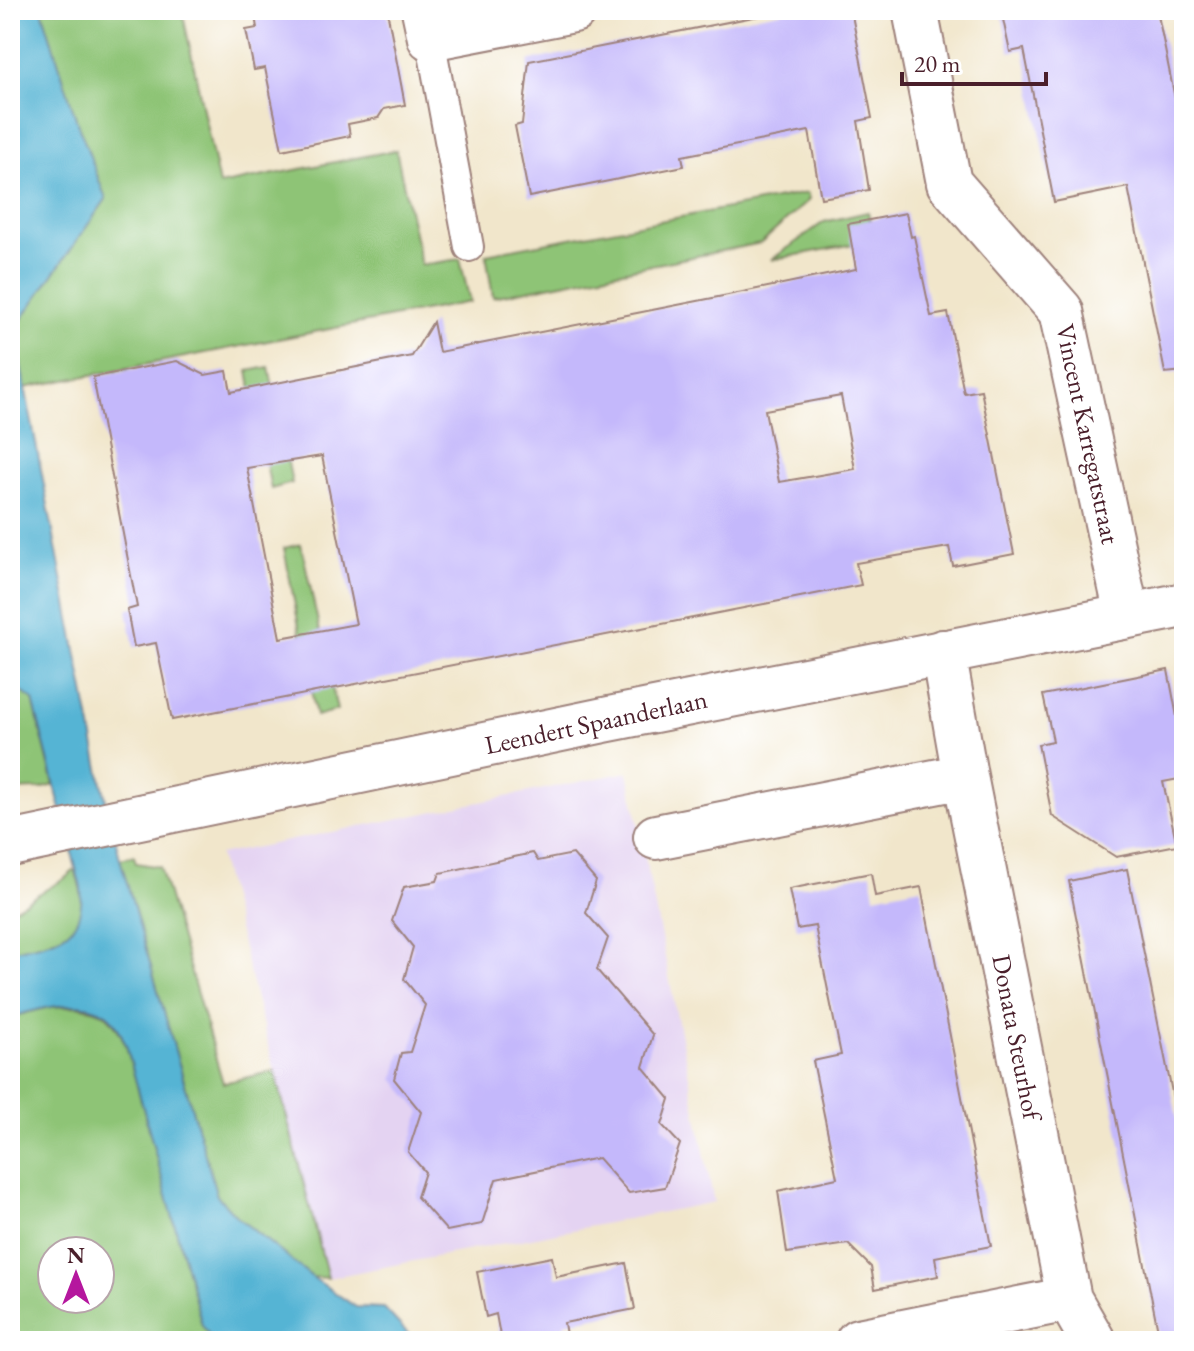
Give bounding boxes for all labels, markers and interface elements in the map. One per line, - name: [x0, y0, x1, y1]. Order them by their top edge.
- scale bar: [902, 36, 1046, 86]
- text: 20 m: [914, 48, 961, 79]
- street label: Vincent Karregatstraat: [1048, 321, 1128, 547]
- street label: Leendert Spaanderlaan: [482, 682, 711, 762]
- street label: Donata Steurhof: [984, 951, 1050, 1125]
- north arrow: [36, 1235, 116, 1315]
- text: N: [67, 1241, 85, 1270]

